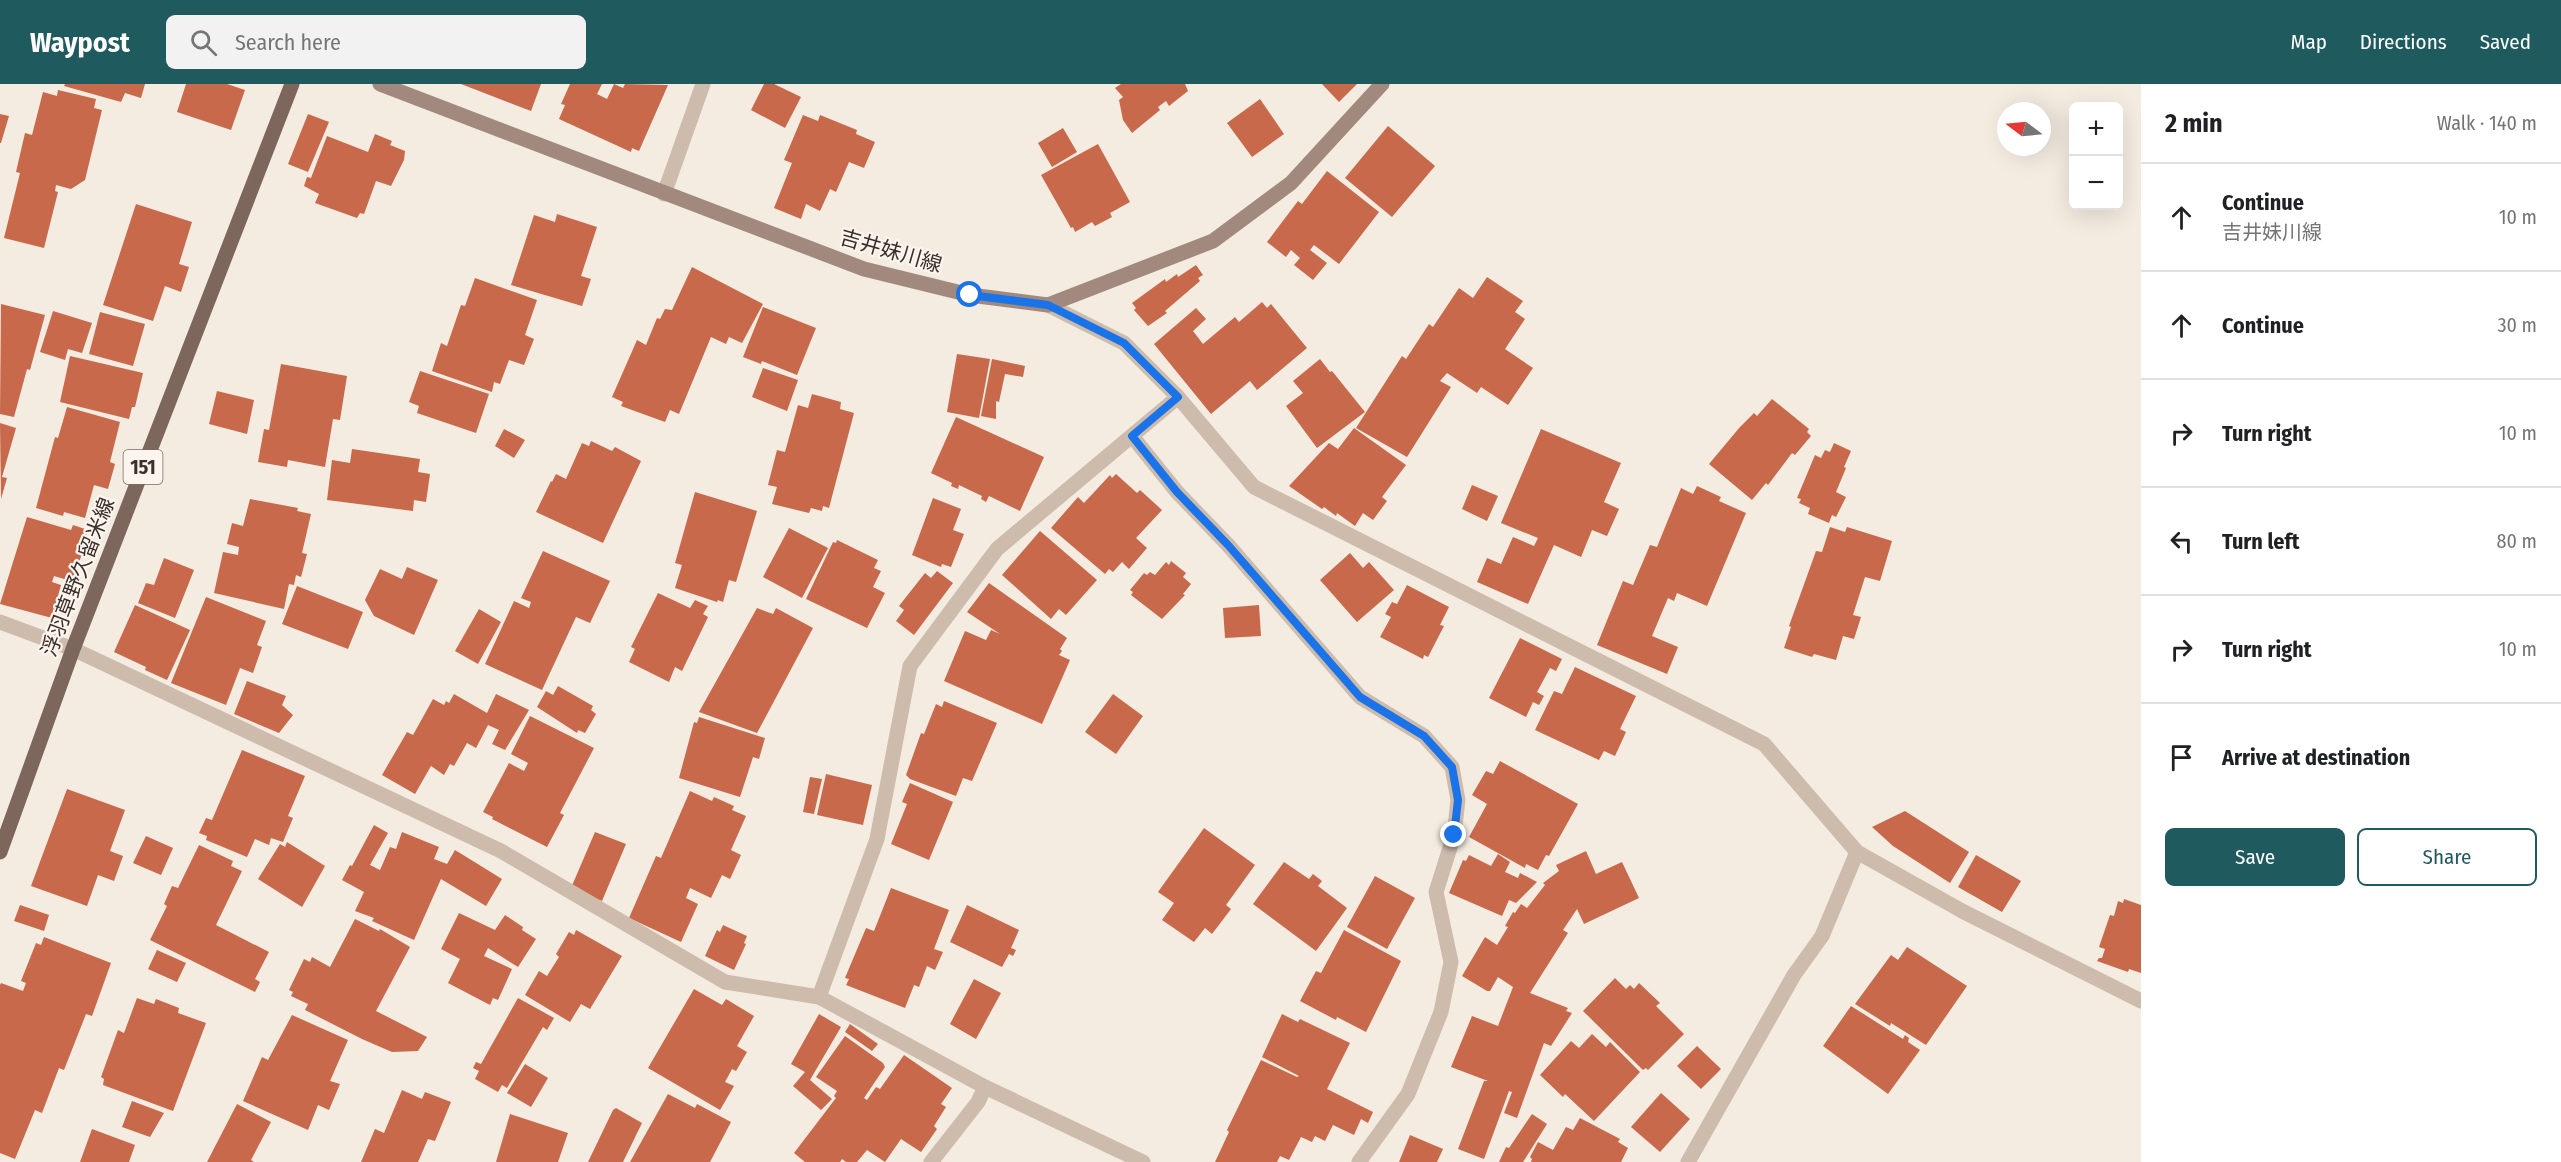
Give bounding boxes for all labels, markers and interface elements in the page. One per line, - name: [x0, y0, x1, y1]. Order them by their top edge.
- search box: [166, 15, 586, 69]
- text: Waypost: [30, 26, 130, 59]
- icon: search: [187, 26, 220, 59]
- text: Search here: [235, 29, 341, 56]
- text: Map: [2290, 29, 2327, 55]
- text: Directions: [2360, 29, 2447, 55]
- text: Saved: [2480, 29, 2531, 55]
- north arrow: [1997, 102, 2051, 156]
- map controls: [2069, 102, 2123, 210]
- button: +: [2069, 102, 2123, 156]
- text: 2 min: [2165, 108, 2223, 139]
- text: Walk · 140 m: [2437, 111, 2537, 135]
- button: −: [2069, 156, 2123, 210]
- text: Continue: [2222, 189, 2304, 216]
- icon: ahead: [2165, 201, 2198, 234]
- text: 10 m: [2499, 205, 2537, 229]
- text: 吉井妹川線: [2222, 220, 2322, 244]
- street label: 吉井妹川線: [837, 224, 945, 278]
- route start: [956, 281, 982, 307]
- icon: ahead: [2165, 309, 2198, 342]
- text: Continue: [2222, 312, 2304, 339]
- text: 30 m: [2497, 313, 2537, 337]
- icon: right: [2165, 417, 2198, 450]
- text: Turn right: [2222, 420, 2311, 447]
- text: 10 m: [2499, 421, 2537, 445]
- road number: 151: [124, 450, 162, 484]
- street label: 浮羽草野久留米線: [36, 494, 120, 660]
- icon: left: [2165, 525, 2198, 558]
- text: Turn left: [2222, 528, 2300, 555]
- text: 80 m: [2497, 529, 2537, 553]
- icon: right: [2165, 633, 2198, 666]
- text: Turn right: [2222, 636, 2311, 663]
- text: 10 m: [2499, 637, 2537, 661]
- icon: arrive: [2165, 741, 2198, 774]
- text: Arrive at destination: [2222, 744, 2410, 771]
- route end: [1440, 821, 1466, 847]
- button: Save: [2165, 828, 2345, 886]
- button: Share: [2357, 828, 2537, 886]

